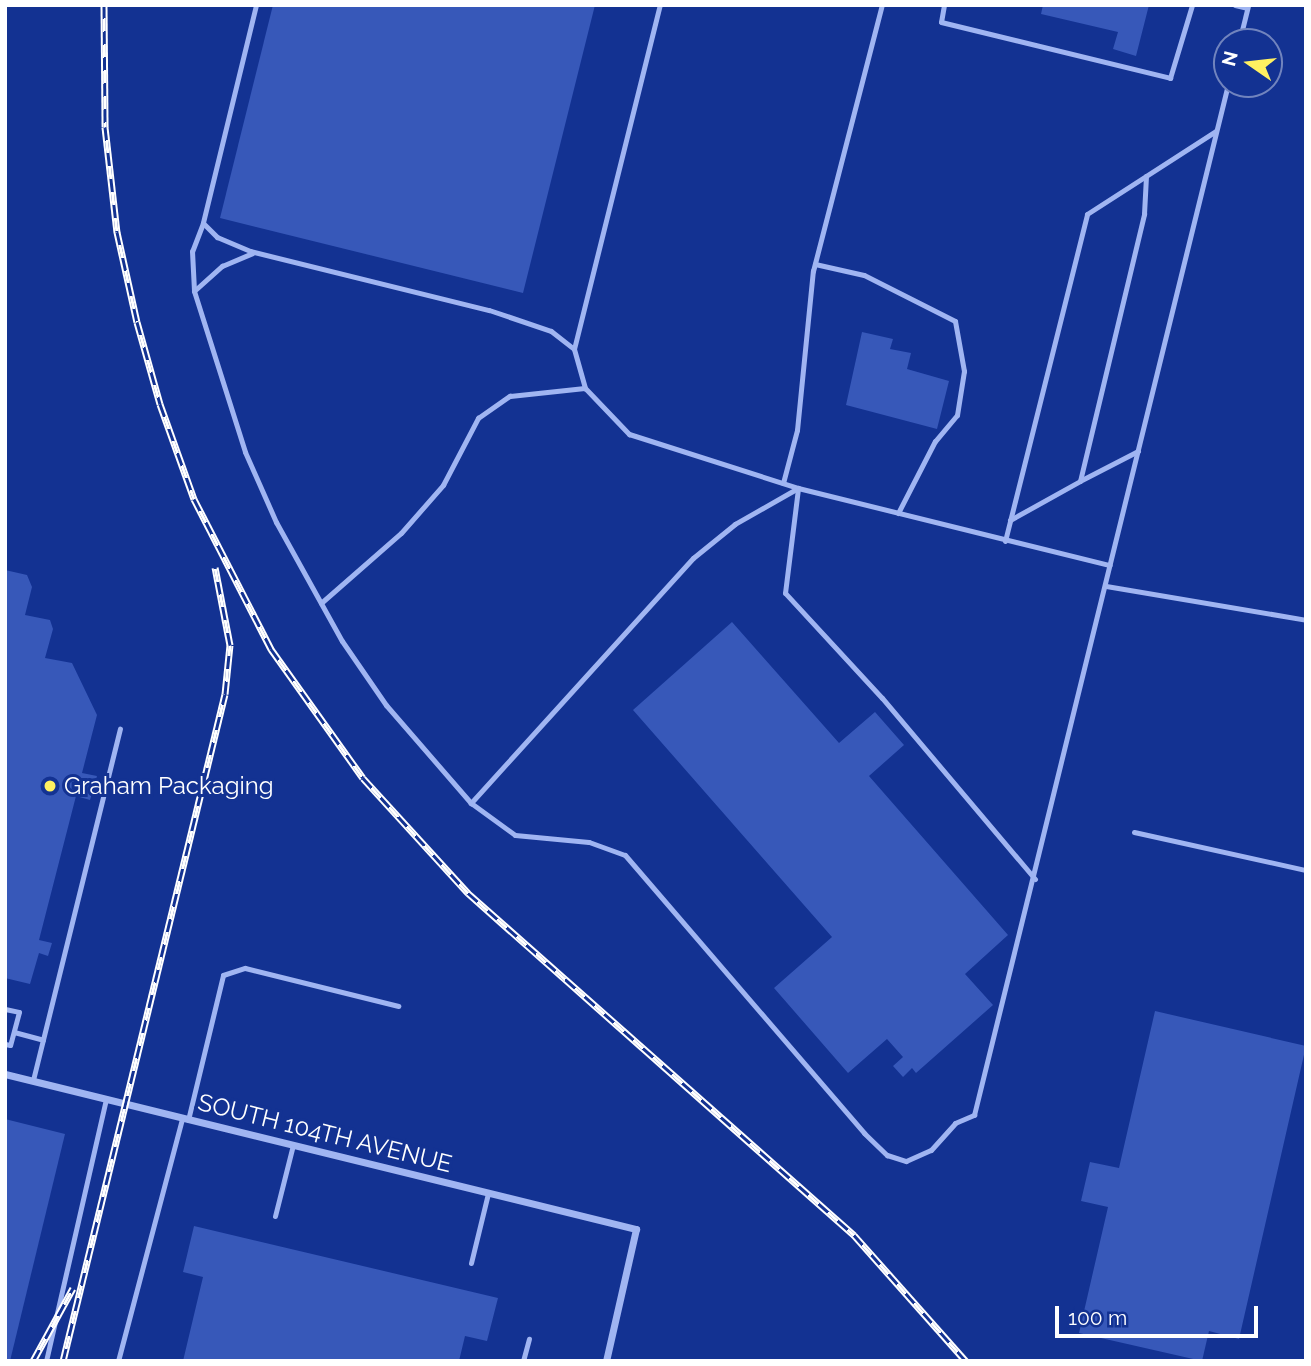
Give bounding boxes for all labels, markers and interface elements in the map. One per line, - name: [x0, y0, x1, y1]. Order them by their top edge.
- north arrow: [1213, 28, 1283, 98]
- text: N: [1217, 49, 1242, 68]
- place label: Graham Packaging: [64, 772, 274, 800]
- marker: Graham Packaging: [42, 778, 58, 794]
- street label: SOUTH 104TH AVENUE: [195, 1087, 455, 1179]
- scale bar: [1059, 1292, 1262, 1336]
- text: 100 m: [1068, 1305, 1127, 1330]

